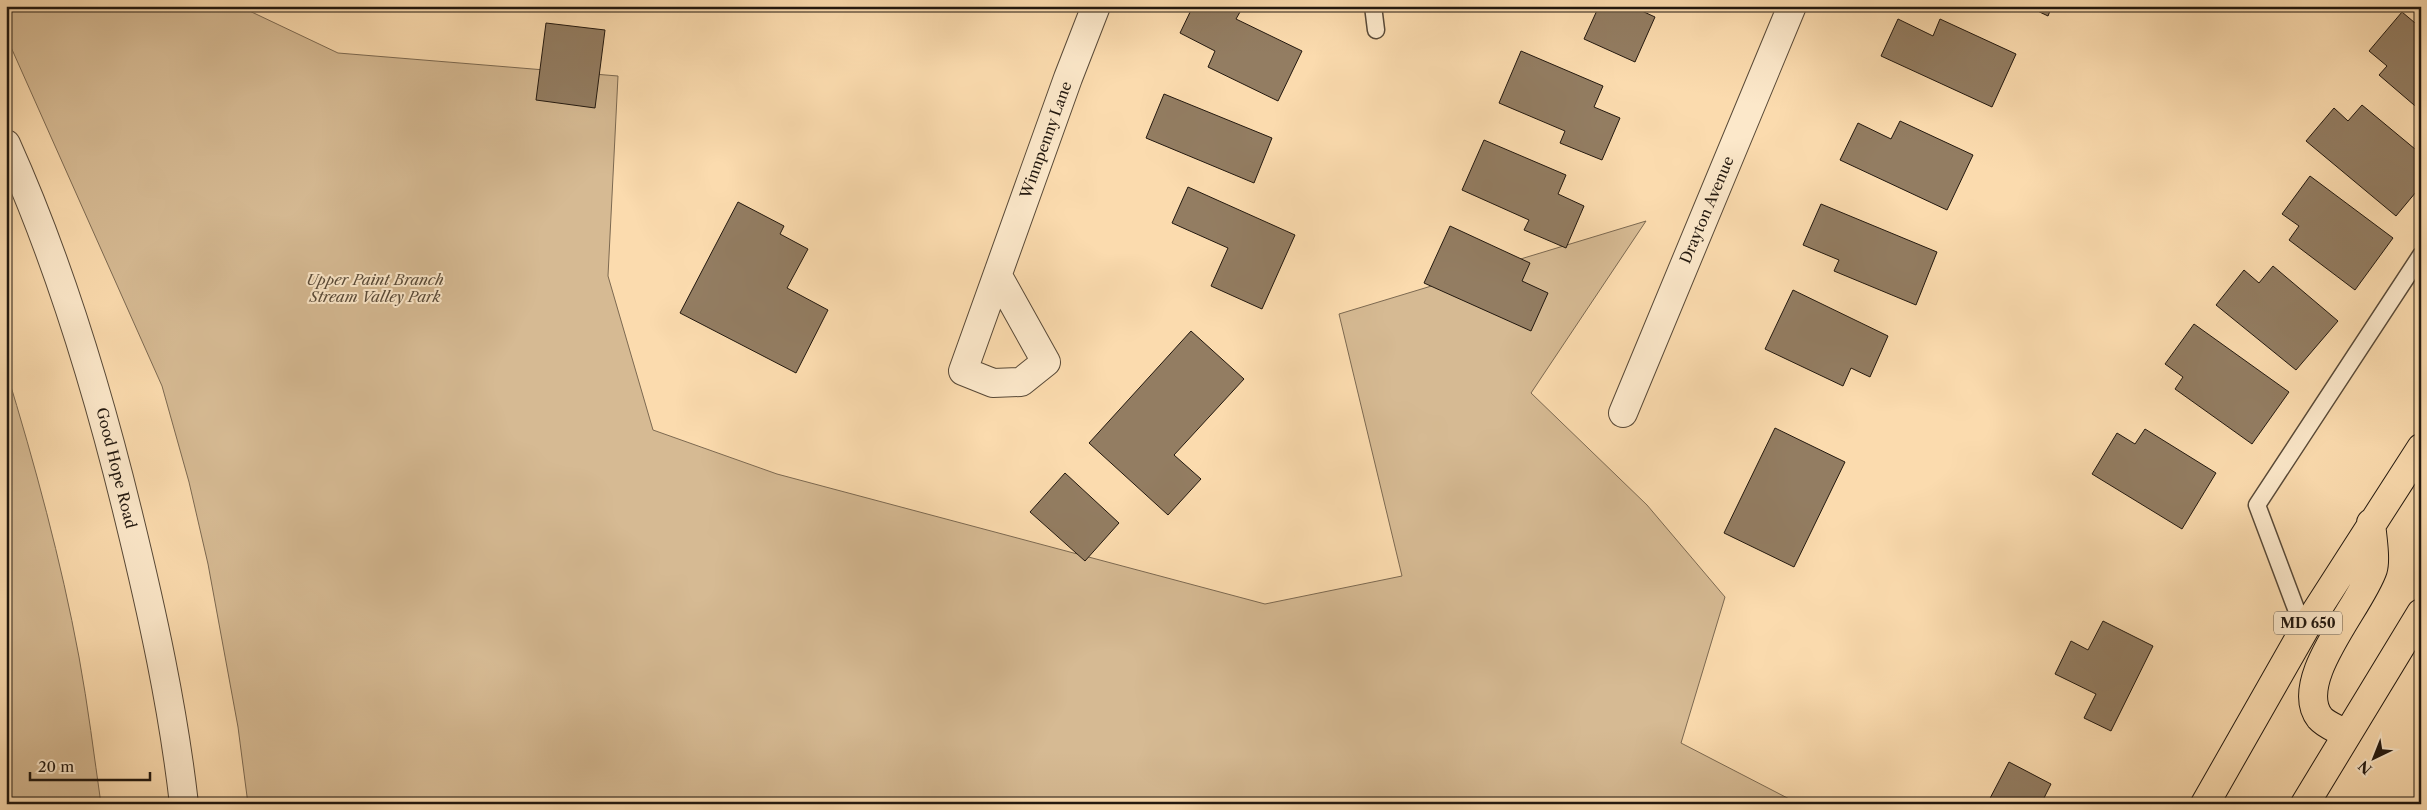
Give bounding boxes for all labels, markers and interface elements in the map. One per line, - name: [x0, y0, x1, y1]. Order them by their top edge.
- street label: Winnpenny Lane: [1015, 79, 1076, 202]
- street label: Drayton Avenue: [1675, 153, 1738, 266]
- park label: Upper Paint Branch Stream Valley Park: [306, 270, 444, 306]
- street label: Good Hope Road: [92, 405, 141, 530]
- road number: MD 650: [2274, 612, 2342, 634]
- north arrow: [2350, 732, 2400, 782]
- scale bar: [30, 750, 150, 782]
- text: 20 m: [38, 757, 74, 776]
- text: N: [2355, 757, 2376, 778]

